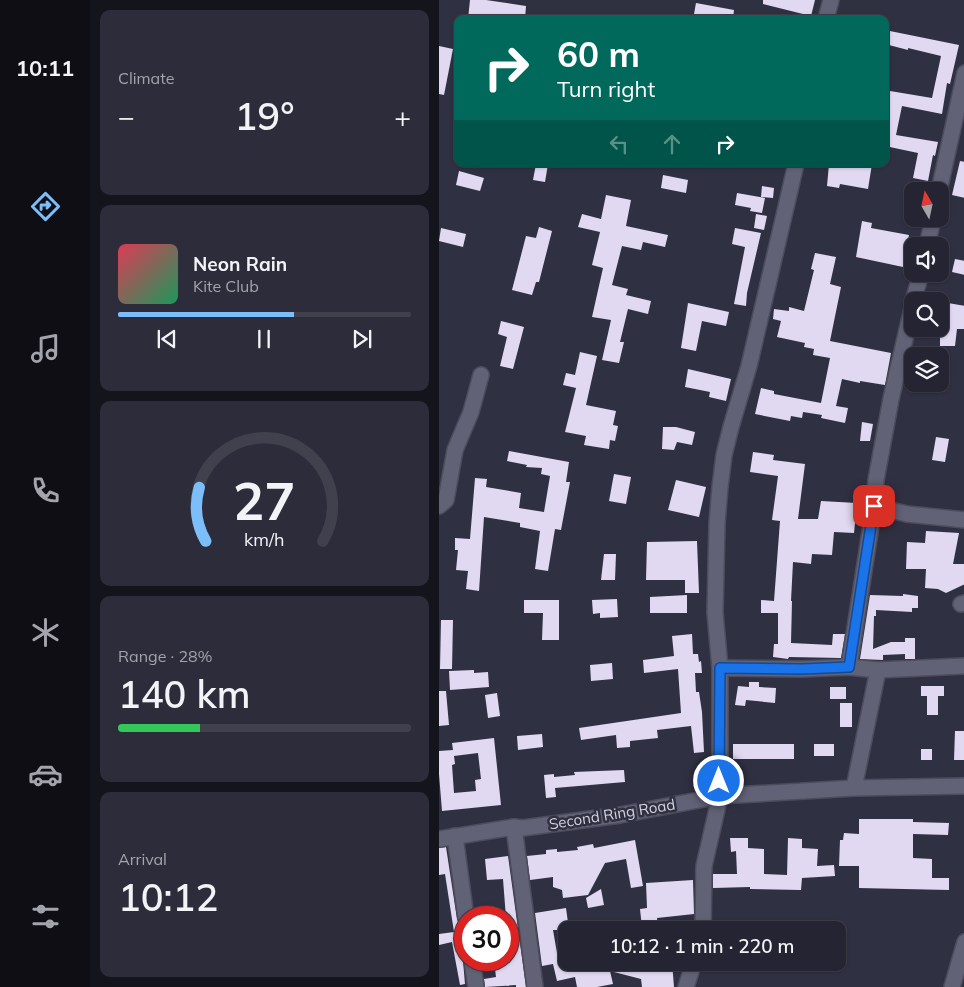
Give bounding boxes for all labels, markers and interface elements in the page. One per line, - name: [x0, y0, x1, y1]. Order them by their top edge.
- text: 60 m: [557, 32, 640, 76]
- icon: right: [474, 35, 539, 100]
- text: 10:11: [16, 54, 74, 82]
- text: Climate: [118, 68, 174, 88]
- text: Turn right: [557, 75, 655, 103]
- text: 19°: [235, 92, 294, 140]
- text: −: [118, 99, 135, 134]
- text: +: [394, 99, 411, 134]
- icon: left: [605, 130, 633, 158]
- icon: ahead: [658, 130, 686, 158]
- icon: right: [711, 130, 739, 158]
- north arrow: [904, 182, 949, 228]
- map controls: [904, 182, 949, 392]
- icon: directions: [28, 189, 63, 224]
- button: sound: [904, 237, 949, 282]
- text: Neon Rain: [193, 252, 287, 276]
- text: Kite Club: [193, 276, 259, 296]
- button: search: [904, 292, 949, 337]
- icon: previous: [153, 325, 181, 353]
- icon: pause: [250, 325, 278, 353]
- icon: next: [348, 325, 376, 353]
- icon: music: [28, 331, 63, 366]
- button: layers: [904, 347, 949, 392]
- text: 27: [233, 468, 296, 533]
- icon: phone: [28, 473, 63, 508]
- pin: [853, 485, 895, 527]
- icon: arrive: [860, 492, 888, 520]
- text: km/h: [244, 528, 285, 550]
- icon: climate: [28, 615, 63, 650]
- text: Range · 28%: [118, 646, 213, 666]
- text: 140 km: [118, 670, 251, 718]
- position arrow: [692, 754, 744, 806]
- icon: car: [28, 757, 63, 792]
- street label: Second Ring Road: [548, 795, 676, 833]
- text: Arrival: [118, 849, 167, 869]
- text: 10:12: [118, 873, 218, 921]
- icon: filters: [28, 899, 63, 934]
- speed limit sign: 30: [454, 906, 519, 971]
- text: 10:12 · 1 min · 220 m: [609, 934, 795, 958]

